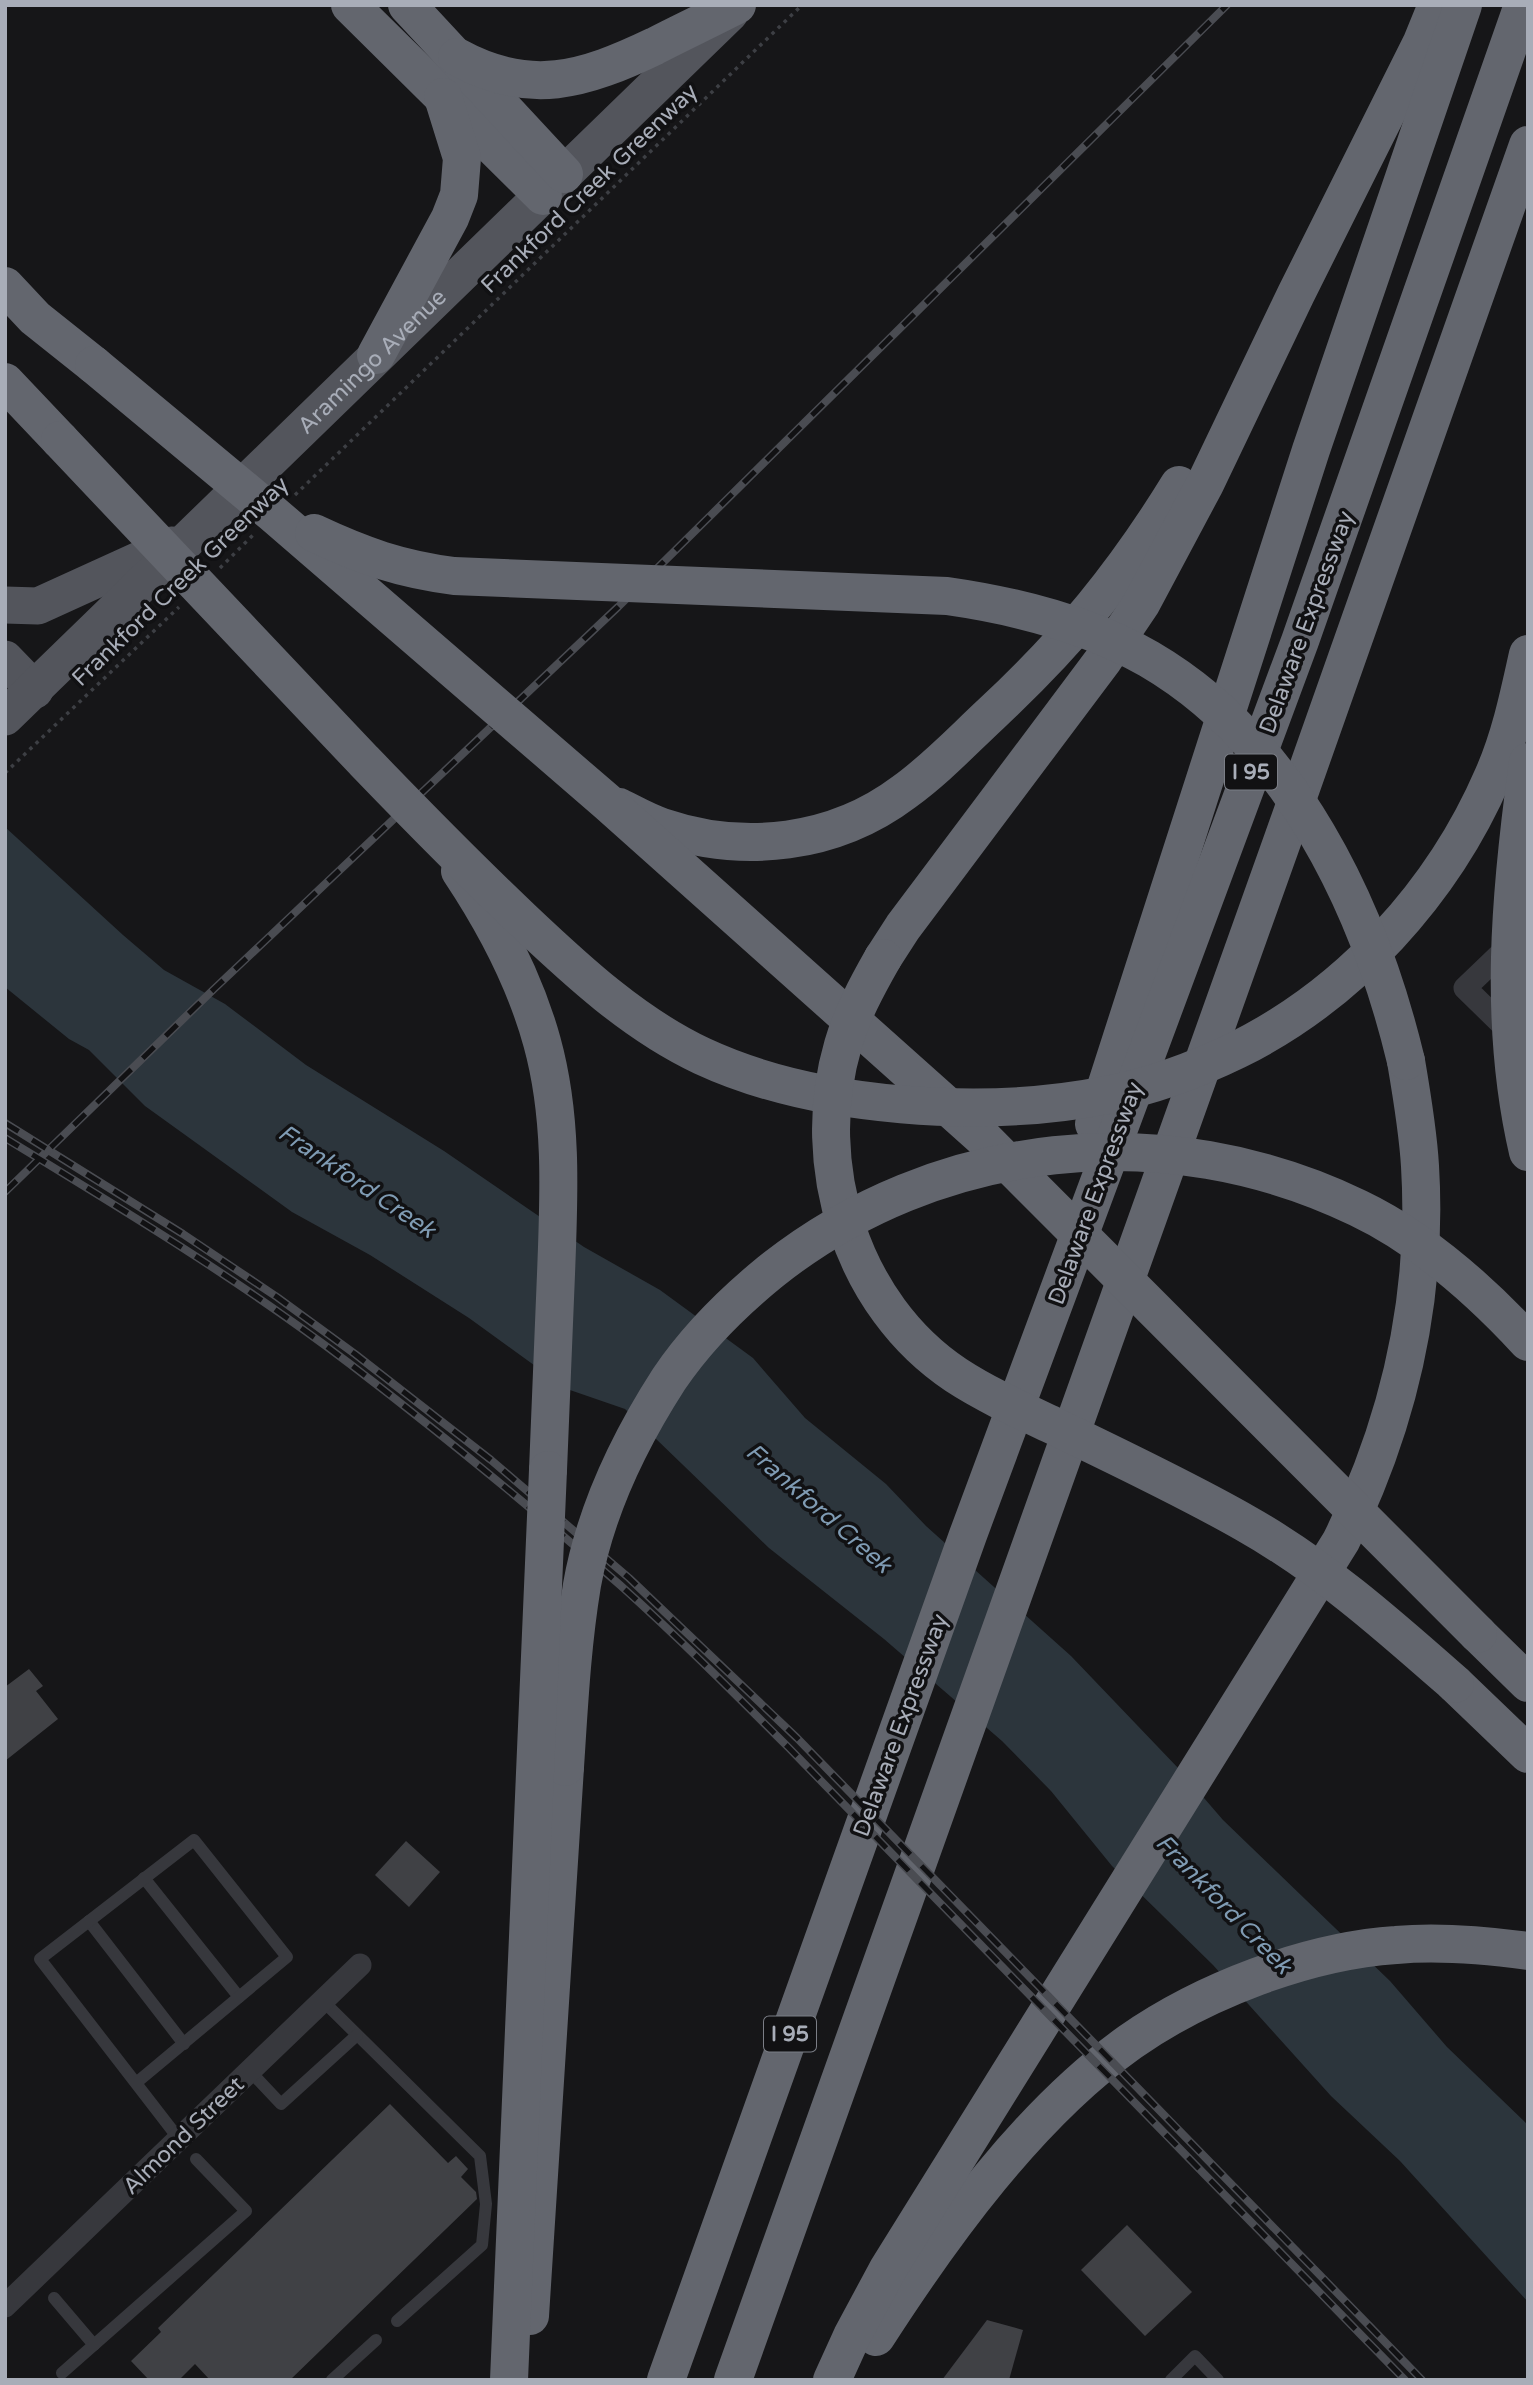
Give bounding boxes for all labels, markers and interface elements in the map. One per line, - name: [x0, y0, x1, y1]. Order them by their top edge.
- street label: Frankford Creek Greenway: [476, 78, 704, 300]
- street label: Aramingo Avenue: [292, 283, 453, 440]
- street label: Frankford Creek Greenway: [67, 471, 295, 693]
- street label: Delaware Expressway: [1254, 507, 1360, 738]
- road number: I 95: [1225, 754, 1277, 790]
- street label: Delaware Expressway: [1043, 1078, 1149, 1309]
- water label: Frankford Creek: [273, 1118, 442, 1246]
- water label: Frankford Creek: [740, 1437, 899, 1581]
- street label: Delaware Expressway: [848, 1610, 954, 1841]
- water label: Frankford Creek: [1150, 1828, 1299, 1982]
- road number: I 95: [764, 2016, 816, 2052]
- street label: Almond Street: [117, 2071, 250, 2201]

